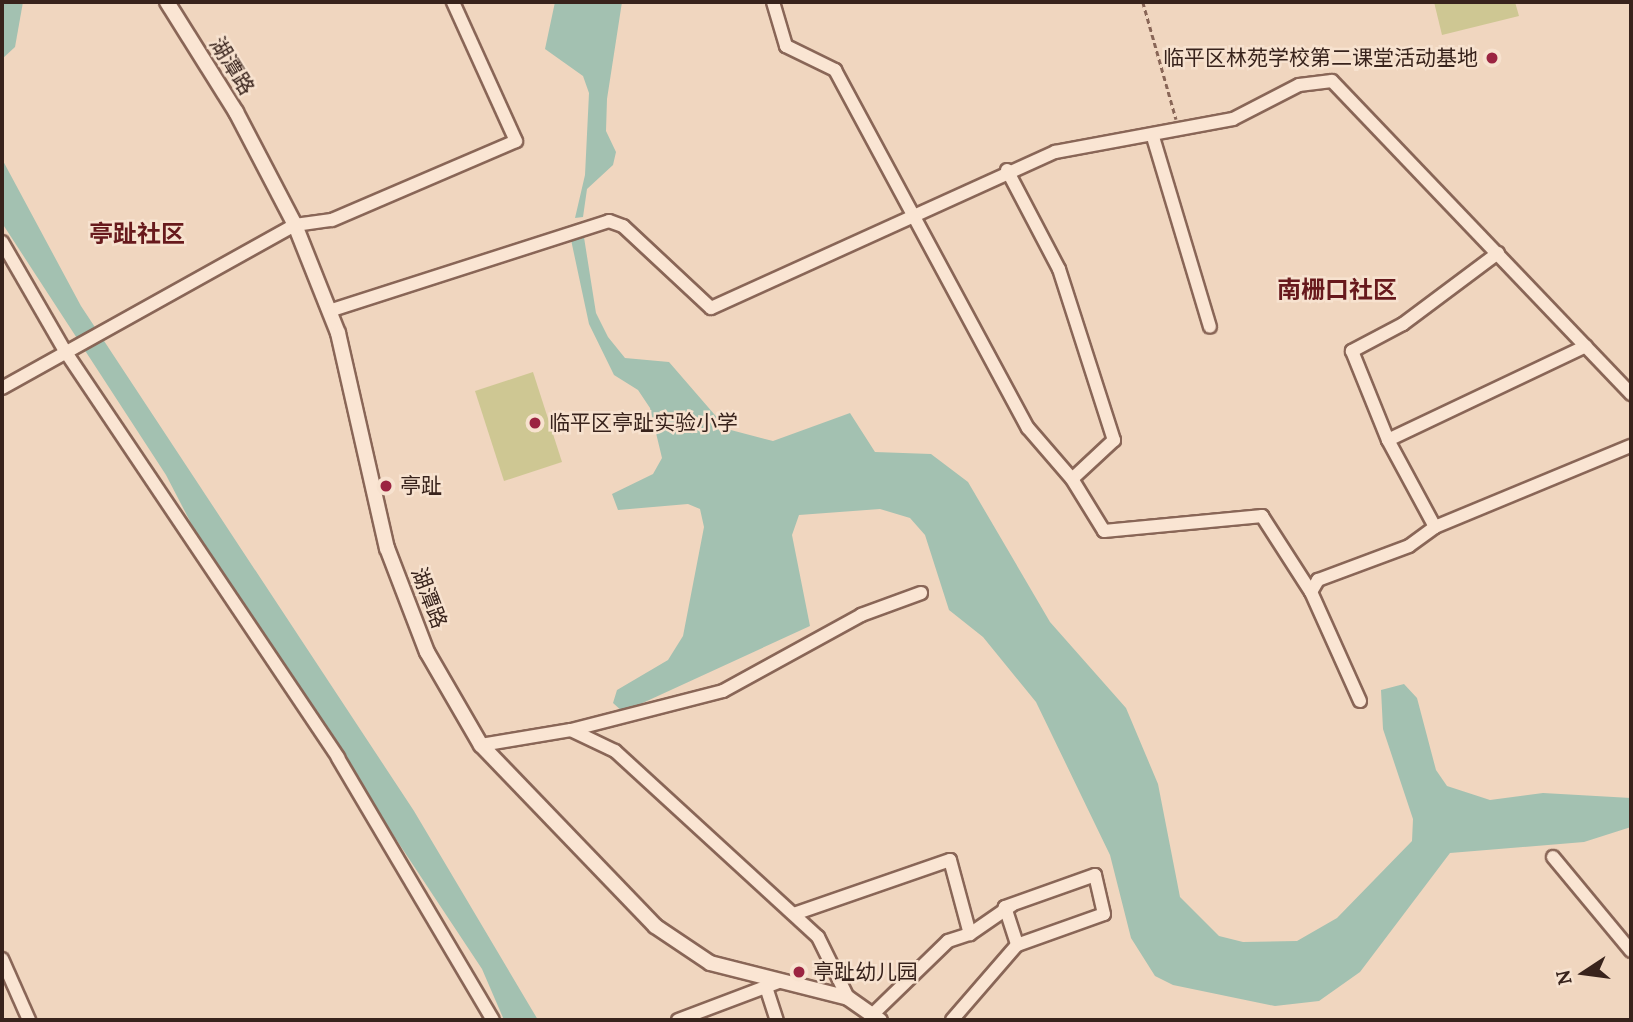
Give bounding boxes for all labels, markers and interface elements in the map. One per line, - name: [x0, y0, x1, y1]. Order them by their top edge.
- street label: 湖潭路: [205, 33, 259, 99]
- place label: 临平区林苑学校第二课堂活动基地: [1163, 45, 1478, 71]
- marker: 临平区林苑学校第二课堂活动基地: [1484, 50, 1500, 66]
- district label: 亭趾社区: [89, 220, 185, 248]
- district label: 南栅口社区: [1277, 276, 1397, 304]
- place label: 临平区亭趾实验小学: [549, 410, 738, 436]
- marker: 临平区亭趾实验小学: [527, 415, 543, 431]
- place label: 亭趾: [400, 473, 442, 499]
- marker: 亭趾: [378, 478, 394, 494]
- street label: 湖潭路: [406, 564, 452, 632]
- north arrow: [1549, 938, 1619, 1008]
- place label: 亭趾幼儿园: [813, 959, 918, 985]
- marker: 亭趾幼儿园: [791, 964, 807, 980]
- text: N: [1550, 968, 1577, 988]

